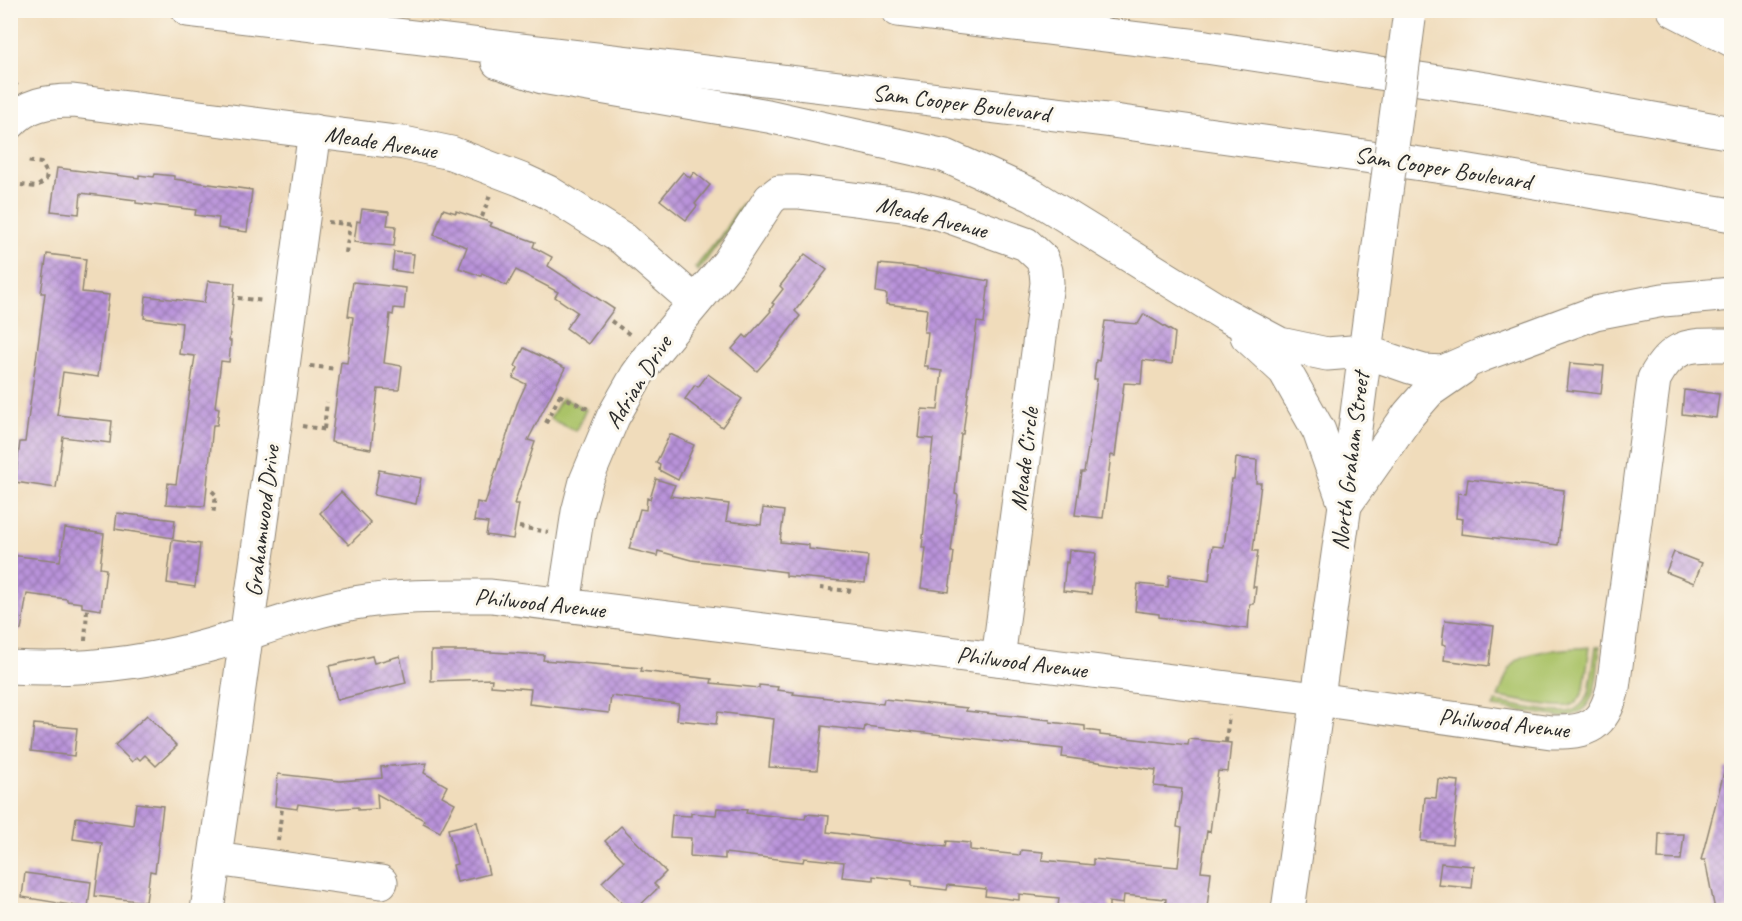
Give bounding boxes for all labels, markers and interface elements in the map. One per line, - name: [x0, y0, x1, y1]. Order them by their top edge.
- street label: Sam Cooper Boulevard: [871, 77, 1055, 129]
- street label: Meade Avenue: [323, 118, 441, 166]
- street label: Sam Cooper Boulevard: [1353, 139, 1537, 197]
- street label: Meade Avenue: [874, 189, 993, 246]
- street label: Adrian Drive: [598, 328, 679, 434]
- street label: North Graham Street: [1324, 367, 1376, 552]
- street label: Meade Circle: [1003, 404, 1045, 512]
- street label: Grahamwood Drive: [238, 442, 286, 598]
- street label: Philwood Avenue: [473, 581, 609, 625]
- street label: Philwood Avenue: [955, 639, 1091, 685]
- street label: Philwood Avenue: [1437, 701, 1573, 745]

